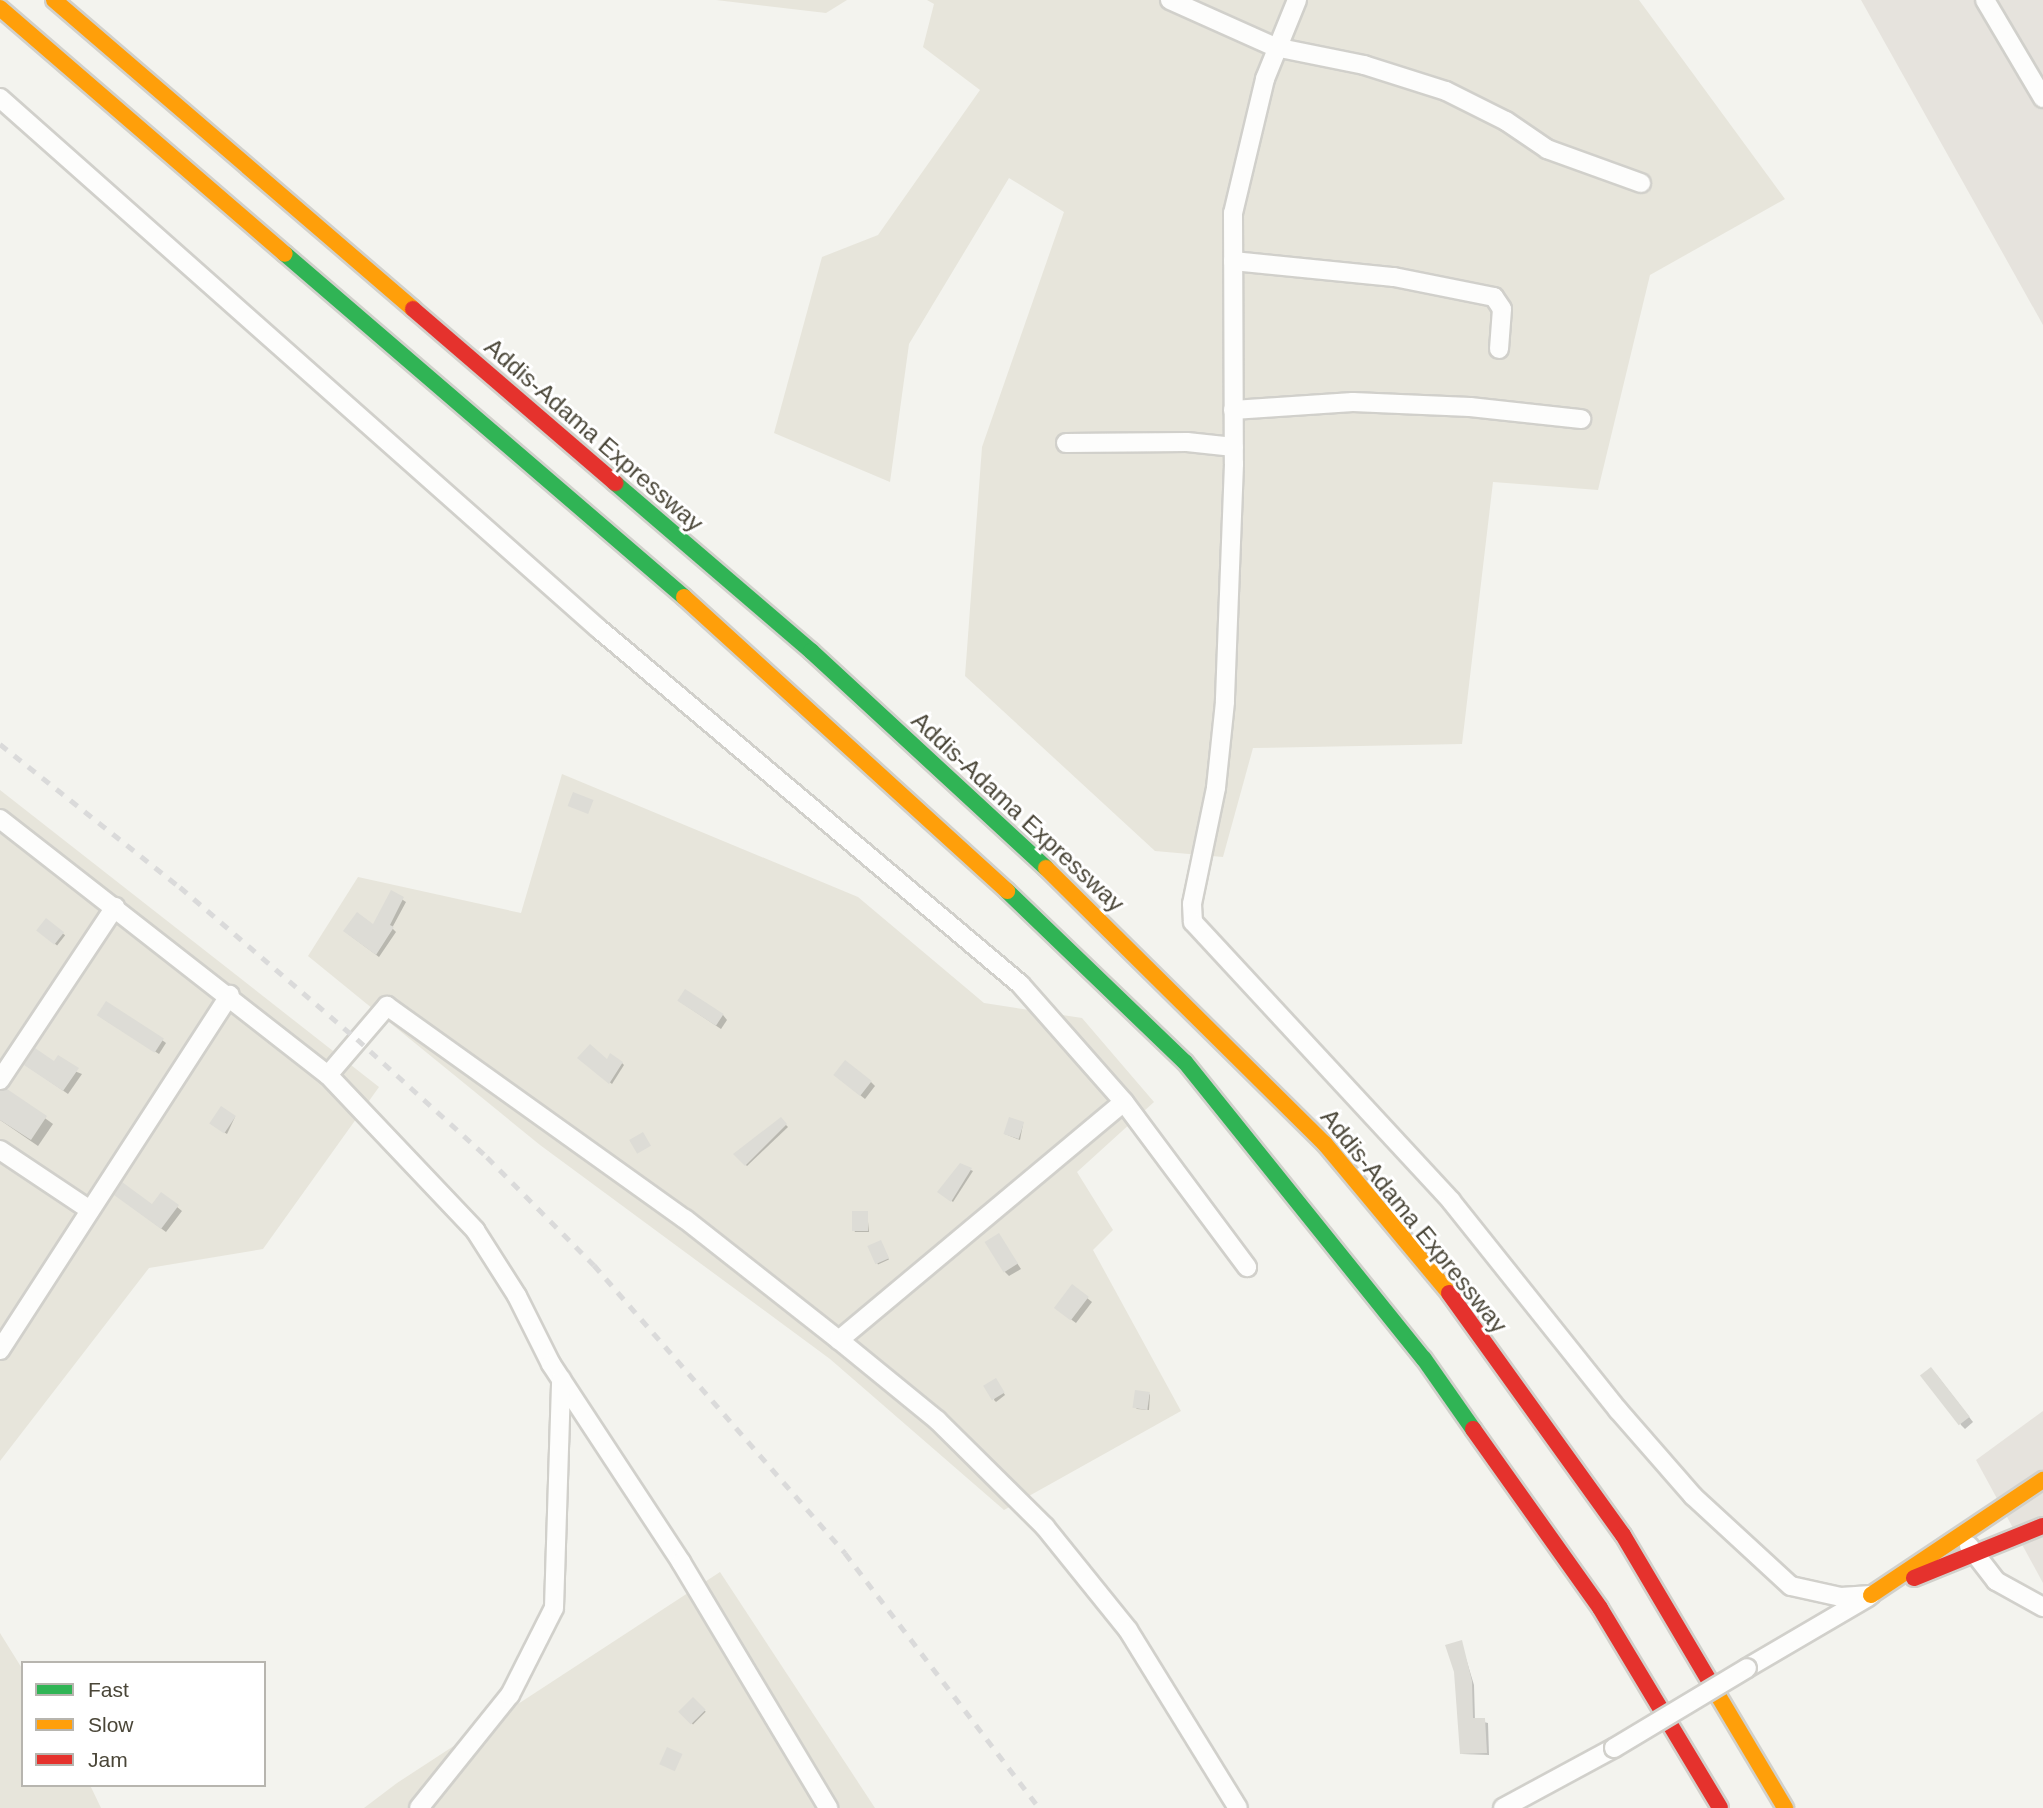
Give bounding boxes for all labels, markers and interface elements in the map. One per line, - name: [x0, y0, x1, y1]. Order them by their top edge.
- street label: Addis-Adama Expressway: [479, 332, 709, 538]
- street label: Addis-Adama Expressway: [906, 706, 1130, 918]
- street label: Addis-Adama Expressway: [1315, 1103, 1513, 1339]
- legend: [21, 1661, 266, 1787]
- text: Fast: [88, 1678, 129, 1701]
- text: Slow: [88, 1713, 134, 1736]
- text: Jam: [88, 1748, 128, 1771]

